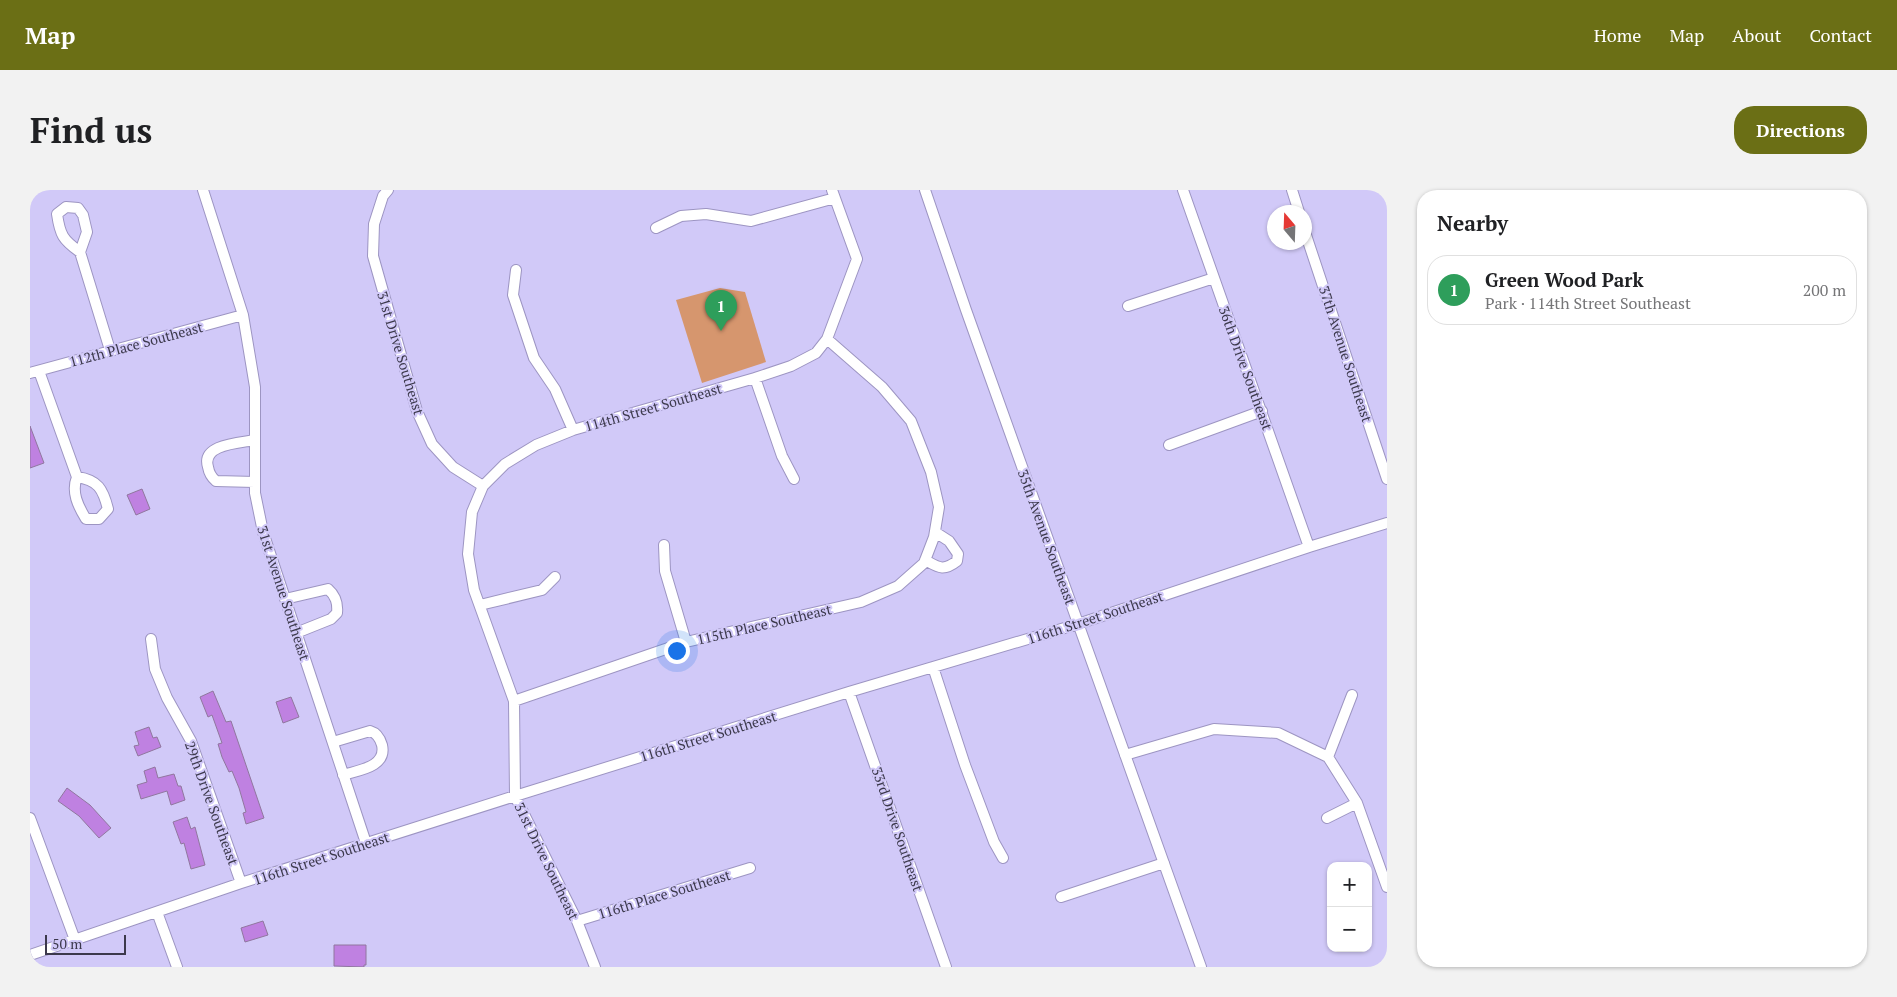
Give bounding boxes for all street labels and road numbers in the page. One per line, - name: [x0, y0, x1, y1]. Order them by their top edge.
- street label: 37th Avenue Southeast: [1315, 283, 1377, 425]
- street label: 31st Drive Southeast: [373, 289, 429, 418]
- street label: 36th Drive Southeast: [1215, 303, 1278, 433]
- street label: 112th Place Southeast: [67, 317, 206, 371]
- street label: 114th Street Southeast: [582, 378, 725, 436]
- street label: 35th Avenue Southeast: [1014, 467, 1081, 608]
- street label: 31st Avenue Southeast: [253, 523, 315, 664]
- street label: 116th Street Southeast: [1025, 586, 1166, 648]
- street label: 115th Place Southeast: [695, 599, 834, 649]
- street label: 116th Street Southeast: [637, 706, 779, 766]
- street label: 29th Drive Southeast: [181, 738, 244, 868]
- street label: 33rd Drive Southeast: [868, 764, 928, 894]
- street label: 31st Drive Southeast: [510, 799, 584, 924]
- street label: 116th Street Southeast: [251, 827, 392, 889]
- street label: 116th Place Southeast: [595, 865, 733, 923]

